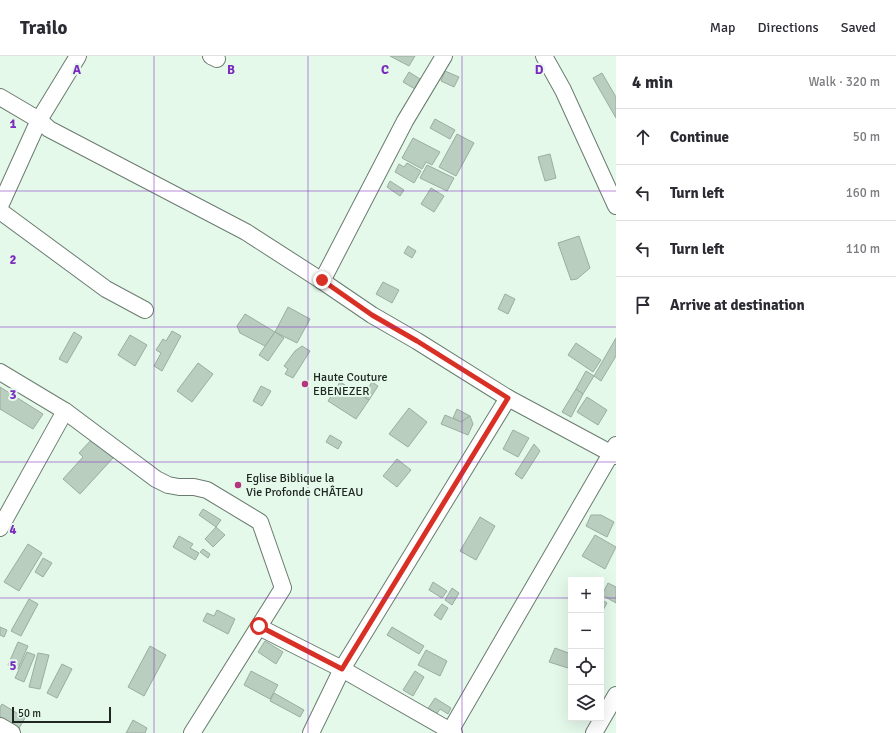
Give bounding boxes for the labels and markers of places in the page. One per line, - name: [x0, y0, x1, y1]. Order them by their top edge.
- place label: Haute Couture EBENEZER: [313, 370, 387, 399]
- marker: Haute Couture EBENEZER: [300, 379, 310, 389]
- place label: Eglise Biblique la Vie Profonde CHÂTEAU: [246, 471, 363, 500]
- marker: Eglise Biblique la Vie Profonde CHÂTEAU: [233, 480, 243, 490]

